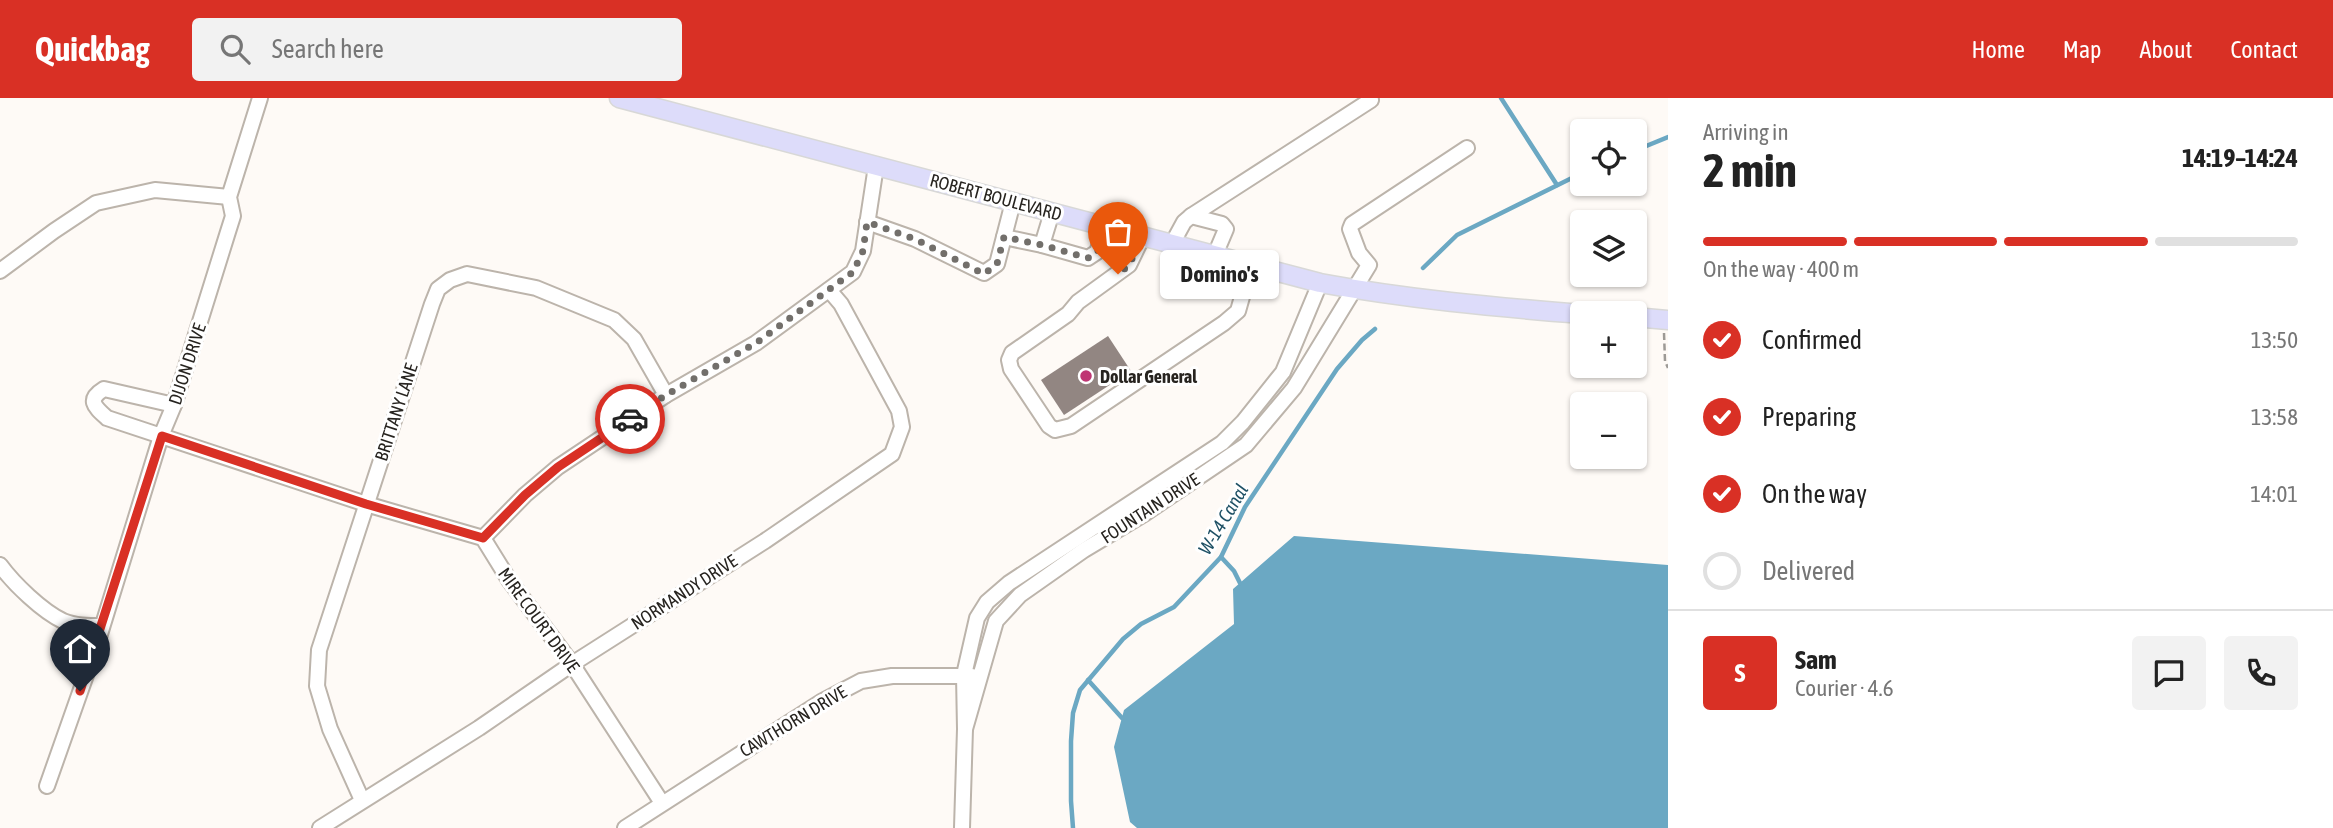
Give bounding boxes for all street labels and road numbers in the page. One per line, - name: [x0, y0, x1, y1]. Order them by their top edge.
- street label: ROBERT BOULEVARD: [928, 169, 1064, 225]
- street label: DIJON DRIVE: [164, 320, 210, 407]
- street label: BRITTANY LANE: [370, 360, 422, 463]
- street label: FOUNTAIN DRIVE: [1097, 468, 1203, 548]
- street label: NORMANDY DRIVE: [627, 550, 741, 634]
- street label: MIRE COURT DRIVE: [494, 564, 584, 677]
- street label: CAWTHORN DRIVE: [736, 681, 850, 761]

